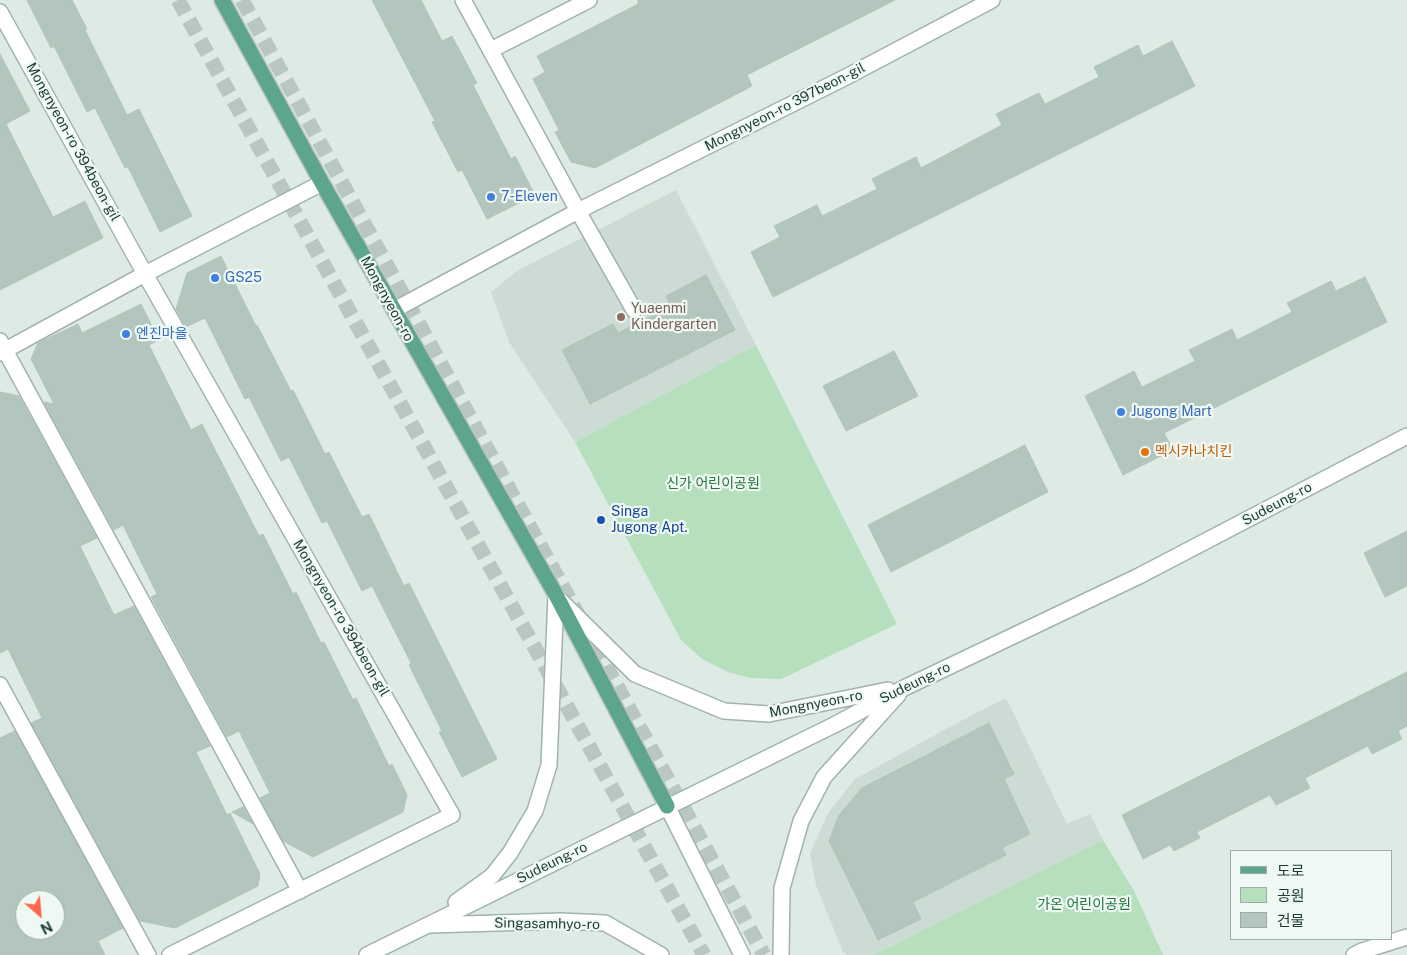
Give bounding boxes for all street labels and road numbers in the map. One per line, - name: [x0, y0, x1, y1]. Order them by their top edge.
- street label: Mongnyeon-ro 397beon-gil: [702, 59, 868, 155]
- street label: Mongnyeon-ro 394beon-gil: [22, 60, 124, 224]
- street label: Mongnyeon-ro: [357, 254, 417, 344]
- street label: Sudeung-ro: [1239, 479, 1315, 529]
- street label: Mongnyeon-ro 394beon-gil: [289, 537, 393, 699]
- street label: Sudeung-ro: [877, 659, 953, 707]
- street label: Mongnyeon-ro: [768, 687, 864, 721]
- street label: Sudeung-ro: [514, 839, 590, 887]
- street label: Singasamhyo-ro: [494, 915, 600, 933]

